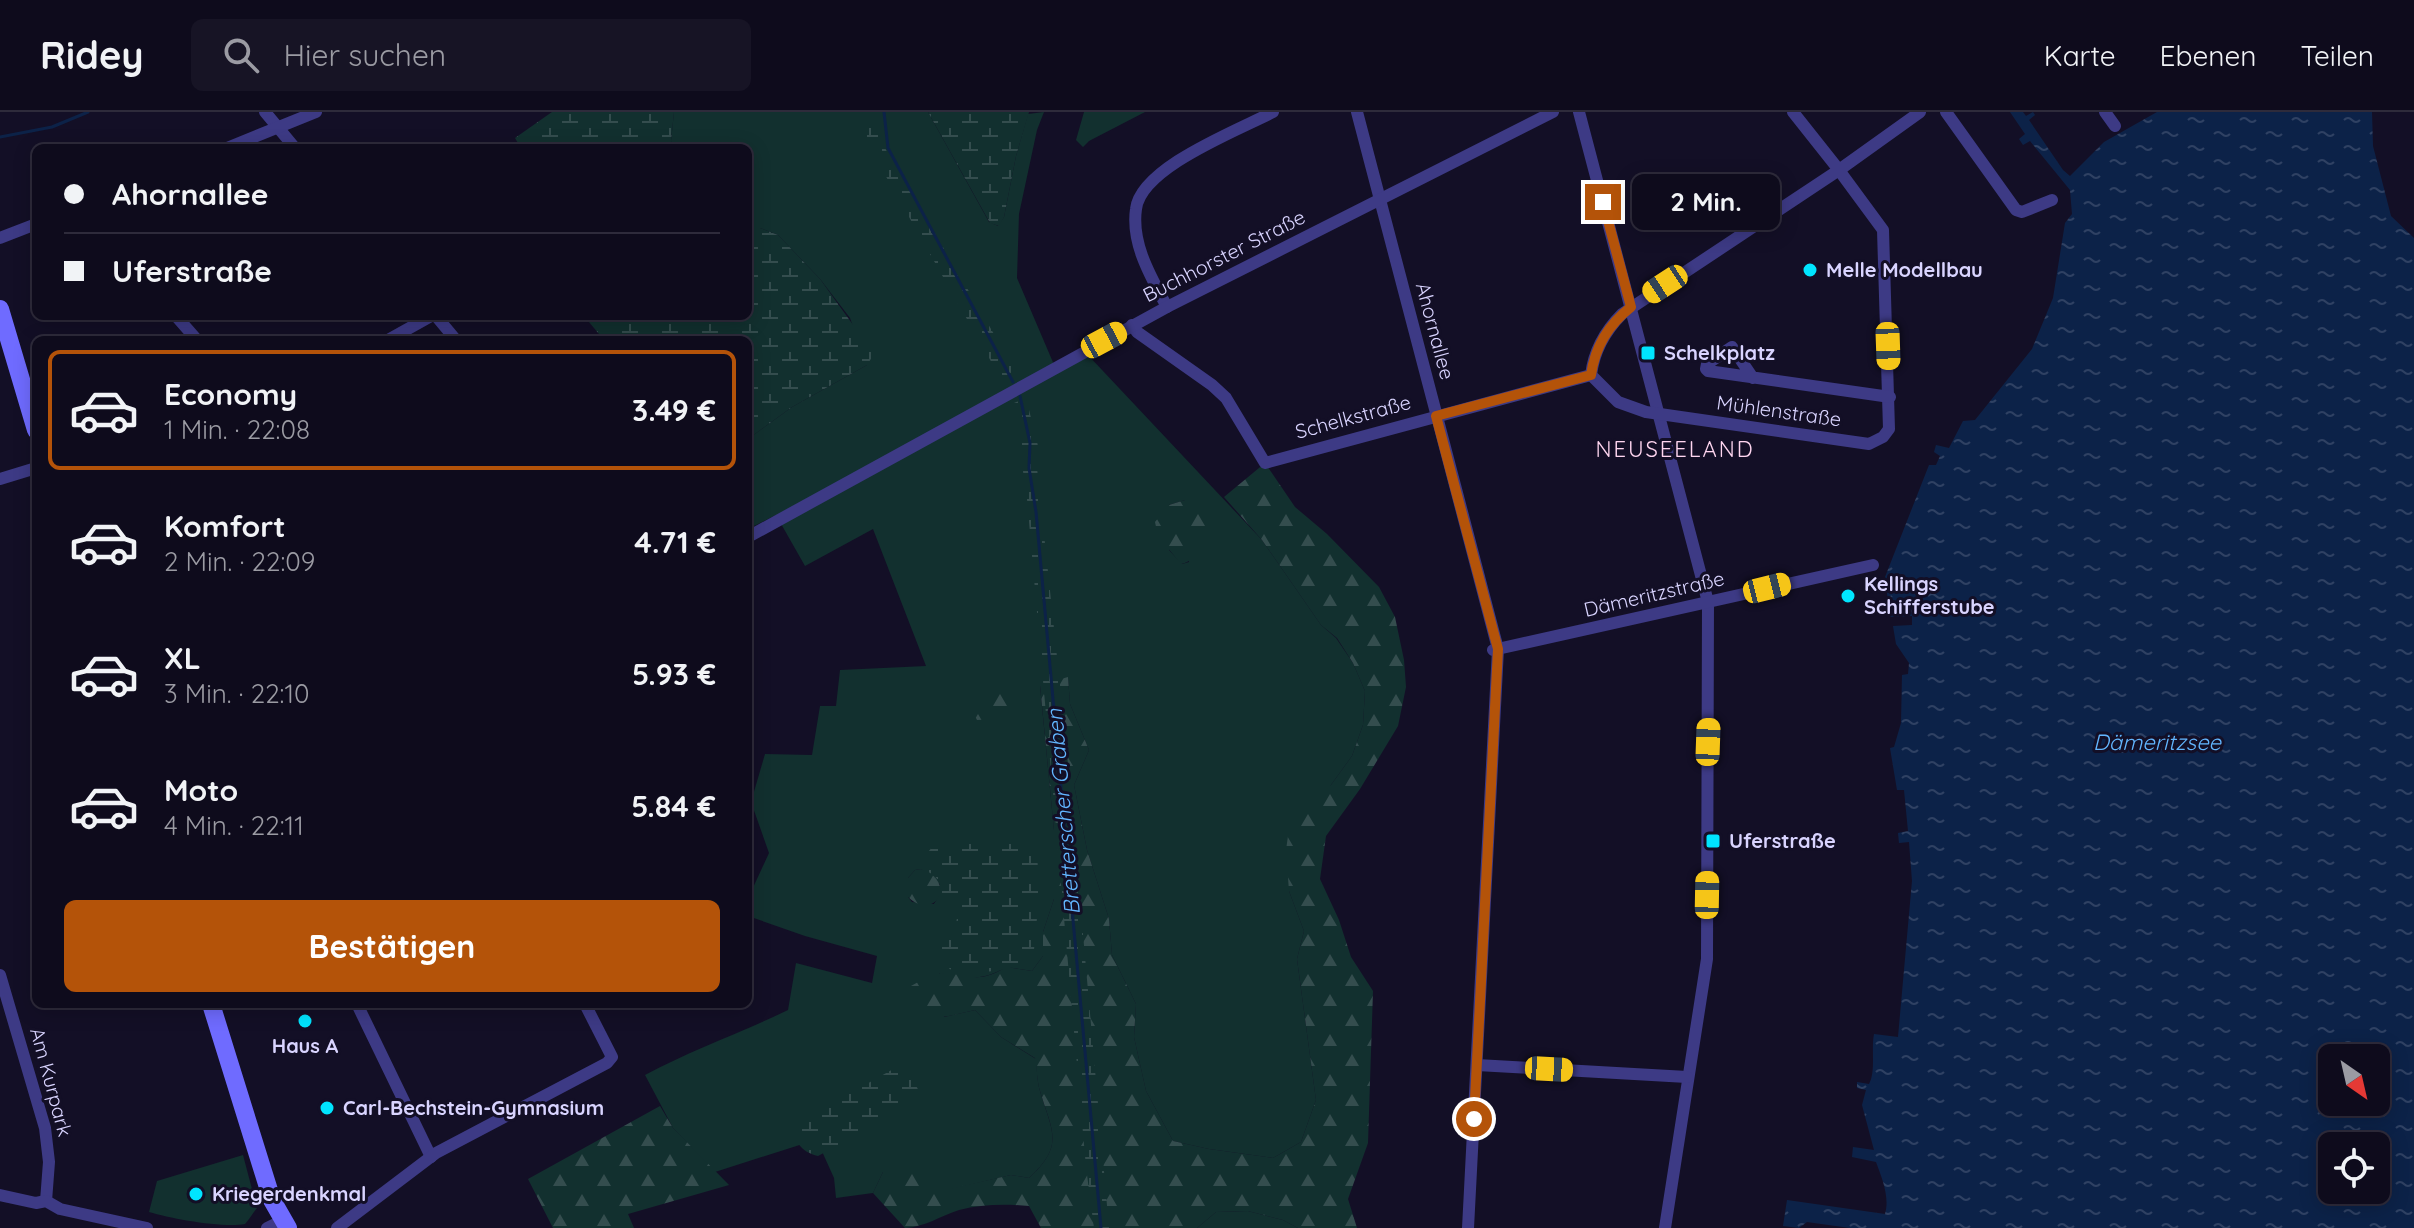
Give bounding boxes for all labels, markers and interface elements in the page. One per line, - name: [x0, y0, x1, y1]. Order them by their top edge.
- search box: [191, 19, 751, 91]
- text: Ridey: [40, 31, 143, 79]
- icon: search: [219, 33, 263, 77]
- text: Hier suchen: [283, 36, 446, 74]
- text: Karte: [2044, 38, 2116, 73]
- text: Ebenen: [2160, 38, 2256, 73]
- text: Teilen: [2300, 38, 2374, 73]
- callout: 2 Min.: [1631, 174, 1779, 230]
- text: Ahornallee: [112, 175, 269, 213]
- route end: [1585, 184, 1621, 220]
- text: 2 Min.: [1670, 185, 1742, 218]
- street label: Buchhorster Straße: [1138, 204, 1309, 307]
- text: Uferstraße: [112, 252, 272, 290]
- place label: Melle Modellbau: [1826, 257, 1983, 282]
- car: [1638, 261, 1692, 307]
- marker: Melle Modellbau: [1801, 261, 1819, 279]
- street label: Ahornallee: [1411, 280, 1460, 382]
- car: [1077, 318, 1131, 362]
- car: [1875, 322, 1901, 370]
- place label: Schelkplatz: [1664, 340, 1775, 365]
- marker: Schelkplatz: [1639, 344, 1657, 362]
- icon: car: [68, 374, 140, 446]
- text: Economy: [164, 375, 297, 413]
- street label: Schelkstraße: [1292, 389, 1413, 444]
- street label: Mühlenstraße: [1715, 389, 1843, 432]
- text: 3.49 €: [632, 391, 716, 429]
- text: 1 Min. · 22:08: [164, 413, 310, 446]
- district label: NEUSEELAND: [1595, 435, 1755, 463]
- icon: car: [68, 506, 140, 578]
- text: Komfort: [164, 507, 286, 545]
- text: 4.71 €: [634, 523, 716, 561]
- text: 2 Min. · 22:09: [164, 545, 315, 578]
- street label: Dämeritzstraße: [1581, 565, 1727, 622]
- car: [1741, 571, 1793, 605]
- place label: Kellings Schifferstube: [1864, 571, 1995, 619]
- marker: Kellings Schifferstube: [1839, 587, 1857, 605]
- icon: car: [68, 638, 140, 710]
- text: XL: [164, 639, 201, 677]
- text: 5.93 €: [632, 655, 716, 693]
- text: 3 Min. · 22:10: [164, 677, 310, 710]
- water label: Bretterscher Graben: [1040, 706, 1086, 916]
- car: [1695, 718, 1721, 766]
- water label: Dämeritzsee: [2093, 728, 2223, 756]
- icon: car: [68, 770, 140, 842]
- text: Moto: [164, 771, 238, 809]
- text: 5.84 €: [631, 787, 716, 825]
- text: 4 Min. · 22:11: [164, 809, 304, 842]
- place label: Uferstraße: [1729, 828, 1836, 853]
- marker: Uferstraße: [1704, 832, 1722, 850]
- car: [1695, 871, 1719, 919]
- button: Bestätigen: [64, 900, 720, 992]
- marker: Haus A: [296, 1012, 314, 1030]
- street label: Am Kurpark: [25, 1025, 78, 1139]
- place label: Haus A: [272, 1033, 338, 1058]
- north arrow: [2318, 1044, 2390, 1116]
- map controls: [2318, 1044, 2390, 1204]
- car: [1524, 1056, 1574, 1082]
- place label: Carl-Bechstein-Gymnasium: [343, 1095, 604, 1120]
- marker: Carl-Bechstein-Gymnasium: [318, 1099, 336, 1117]
- route start: [1456, 1101, 1492, 1137]
- button: locate: [2318, 1132, 2390, 1204]
- place label: Kriegerdenkmal: [212, 1181, 367, 1206]
- marker: Kriegerdenkmal: [187, 1185, 205, 1203]

